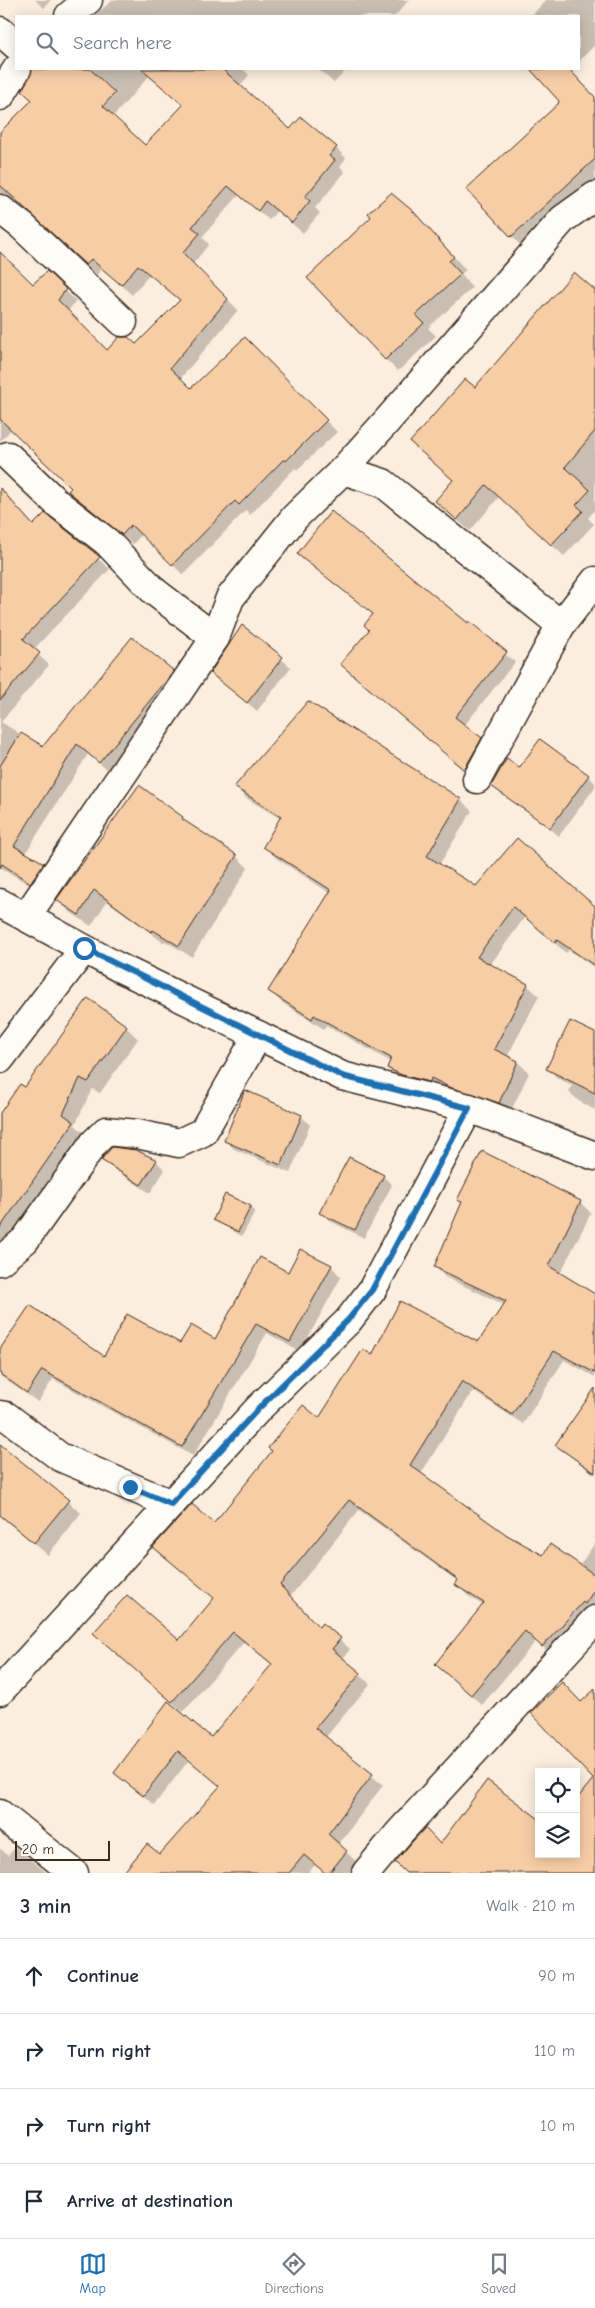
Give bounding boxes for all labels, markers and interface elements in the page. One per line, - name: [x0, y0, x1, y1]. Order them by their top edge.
- search box: [15, 15, 580, 70]
- icon: search: [33, 29, 61, 57]
- text: Search here: [73, 32, 172, 54]
- route start: [73, 937, 96, 960]
- route end: [119, 1476, 142, 1499]
- map controls: [535, 1768, 580, 1858]
- button: locate: [535, 1768, 580, 1813]
- button: layers: [535, 1813, 580, 1858]
- scale bar: [15, 1838, 110, 1861]
- text: 20 m: [22, 1841, 54, 1858]
- text: 3 min: [20, 1894, 71, 1918]
- text: Walk · 210 m: [486, 1897, 575, 1915]
- icon: ahead: [20, 1962, 48, 1990]
- text: Continue: [67, 1965, 139, 1987]
- text: 90 m: [538, 1967, 575, 1985]
- icon: right: [20, 2037, 48, 2065]
- text: Turn right: [67, 2040, 151, 2062]
- text: 110 m: [534, 2042, 575, 2060]
- icon: right: [20, 2112, 48, 2140]
- text: Turn right: [67, 2115, 151, 2137]
- text: 10 m: [540, 2117, 575, 2135]
- icon: arrive: [20, 2187, 48, 2215]
- text: Arrive at destination: [67, 2190, 233, 2212]
- tab: Map: [79, 2250, 107, 2297]
- tab: Directions: [264, 2250, 324, 2297]
- tab: Saved: [481, 2250, 516, 2297]

